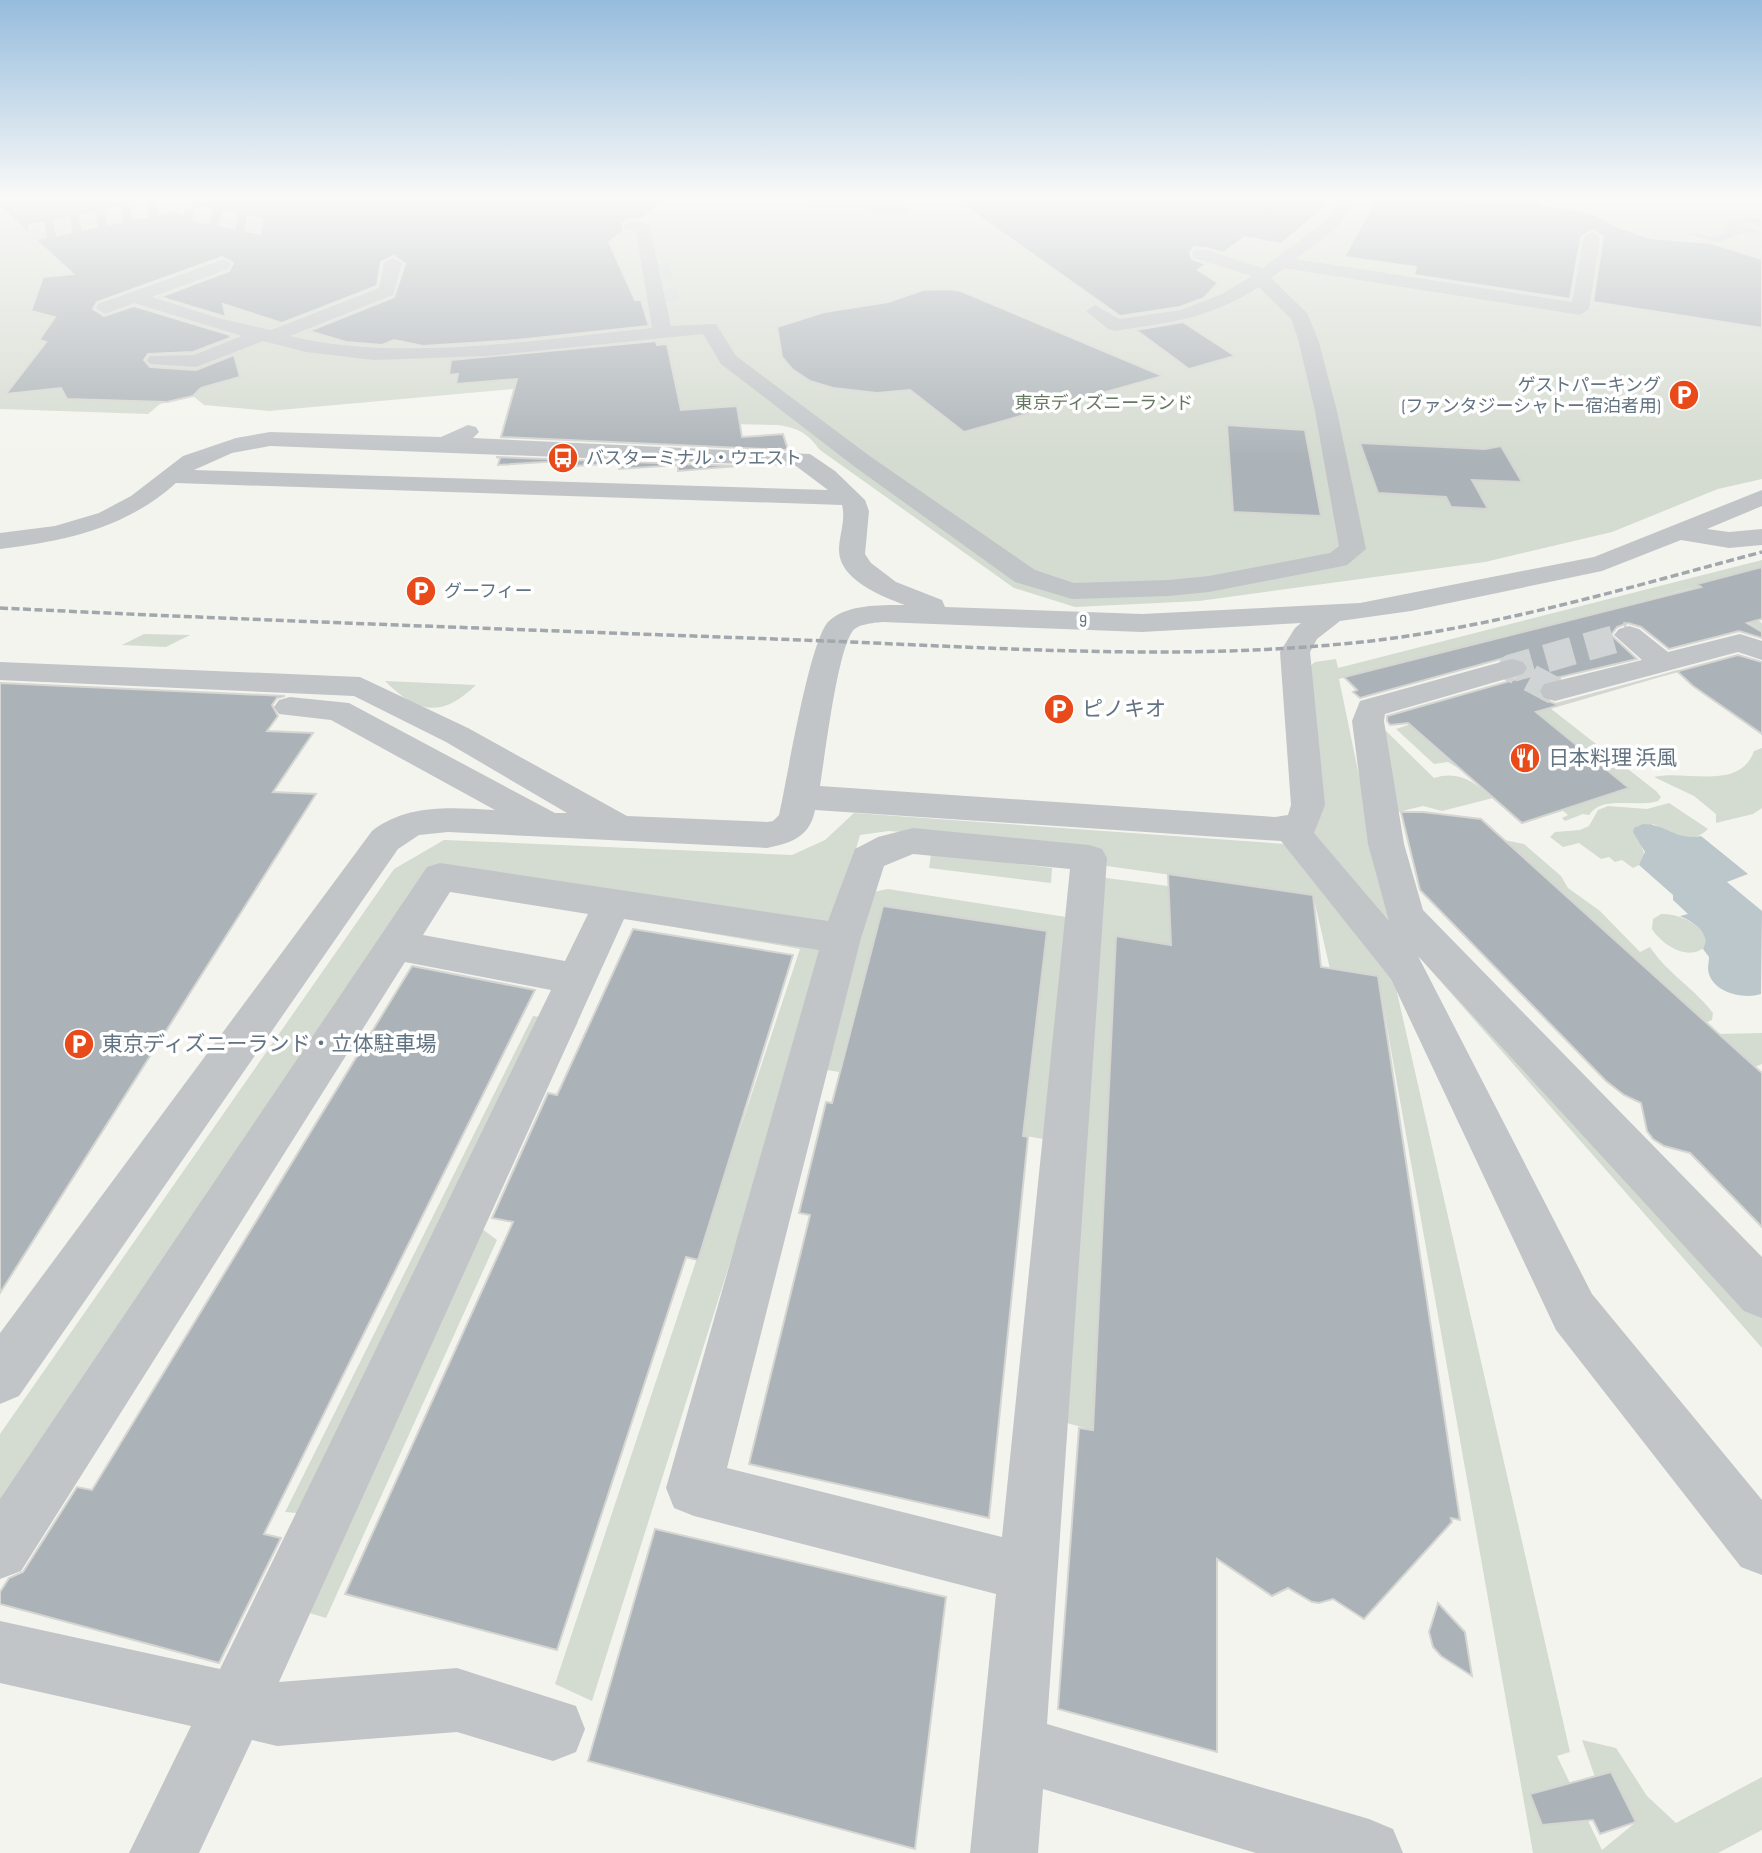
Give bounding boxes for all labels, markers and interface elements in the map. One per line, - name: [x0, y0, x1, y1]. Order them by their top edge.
- place label: ゲストパーキング (ファンタジーシャトー宿泊者用): [1402, 375, 1661, 417]
- parking icon: ゲストパーキング (ファンタジーシャトー宿泊者用): [1667, 378, 1701, 412]
- park label: 東京ディズニーランド: [1015, 393, 1193, 414]
- bus stop icon: バスターミナル・ウエスト: [546, 441, 580, 475]
- place label: バスターミナル・ウエスト: [586, 448, 802, 469]
- parking icon: グーフィー: [404, 574, 438, 608]
- place label: グーフィー: [444, 581, 533, 602]
- street label: 9: [1079, 610, 1087, 632]
- parking icon: ピノキオ: [1042, 692, 1076, 726]
- place label: ピノキオ: [1082, 697, 1166, 722]
- restaurant icon: 日本料理 浜風: [1508, 741, 1542, 775]
- place label: 日本料理 浜風: [1548, 746, 1677, 771]
- parking icon: 東京ディズニーランド・立体駐車場: [62, 1027, 96, 1061]
- place label: 東京ディズニーランド・立体駐車場: [102, 1032, 437, 1057]

